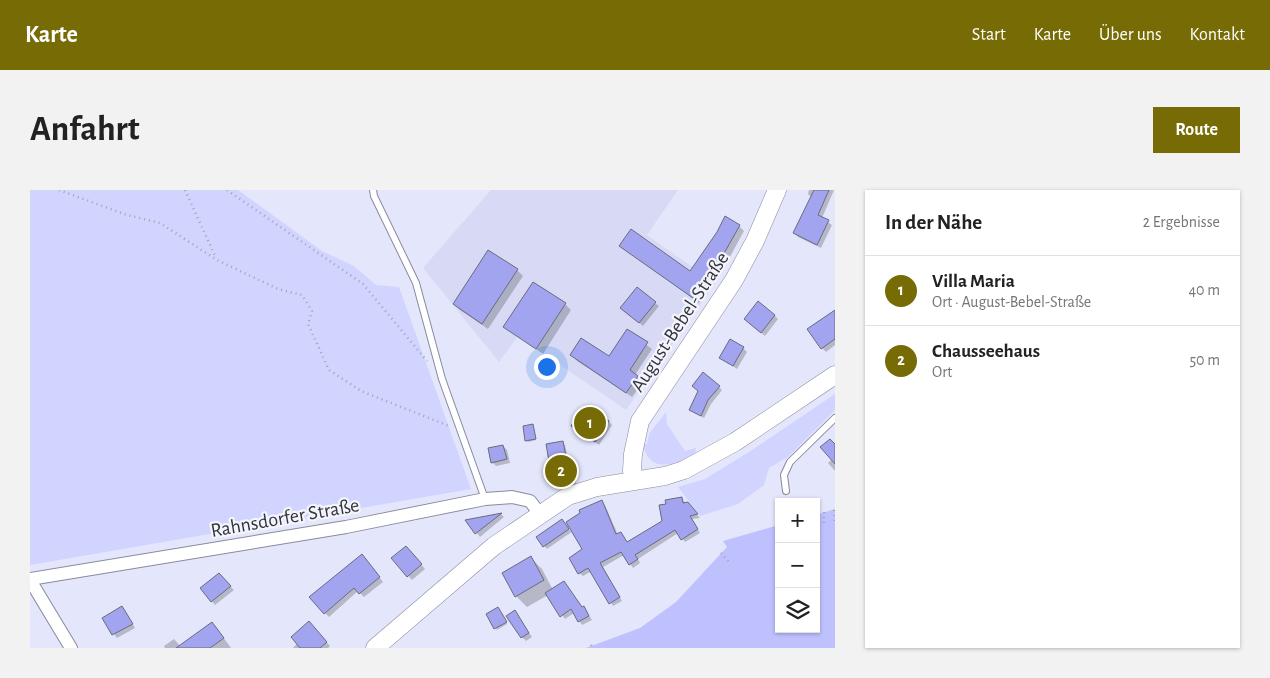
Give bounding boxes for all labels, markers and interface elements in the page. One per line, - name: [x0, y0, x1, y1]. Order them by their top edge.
- text: Karte: [25, 23, 78, 47]
- text: Start: [972, 26, 1006, 44]
- text: Karte: [1034, 26, 1071, 44]
- text: Über uns: [1099, 26, 1162, 44]
- text: Kontakt: [1190, 26, 1245, 44]
- button: Route: [1153, 107, 1240, 153]
- text: Anfahrt: [30, 112, 140, 147]
- text: In der Nähe: [885, 212, 982, 233]
- text: 2 Ergebnisse: [1143, 214, 1220, 230]
- street label: August-Bebel-Straße: [627, 248, 733, 396]
- text: Villa Maria: [932, 272, 1015, 291]
- text: 1: [898, 282, 904, 298]
- text: 40 m: [1188, 282, 1220, 298]
- text: Ort · August-Bebel-Straße: [932, 294, 1091, 310]
- text: Chausseehaus: [932, 342, 1040, 361]
- text: 2: [897, 352, 905, 368]
- text: 50 m: [1189, 352, 1220, 368]
- your location: [534, 354, 560, 380]
- text: Ort: [932, 364, 952, 380]
- pin: 1: [574, 404, 606, 442]
- pin: 2: [545, 452, 577, 490]
- street label: Rahnsdorfer Straße: [209, 495, 361, 541]
- map controls: [775, 498, 820, 633]
- button: +: [775, 498, 820, 543]
- button: −: [775, 543, 820, 588]
- button: layers: [775, 588, 820, 633]

